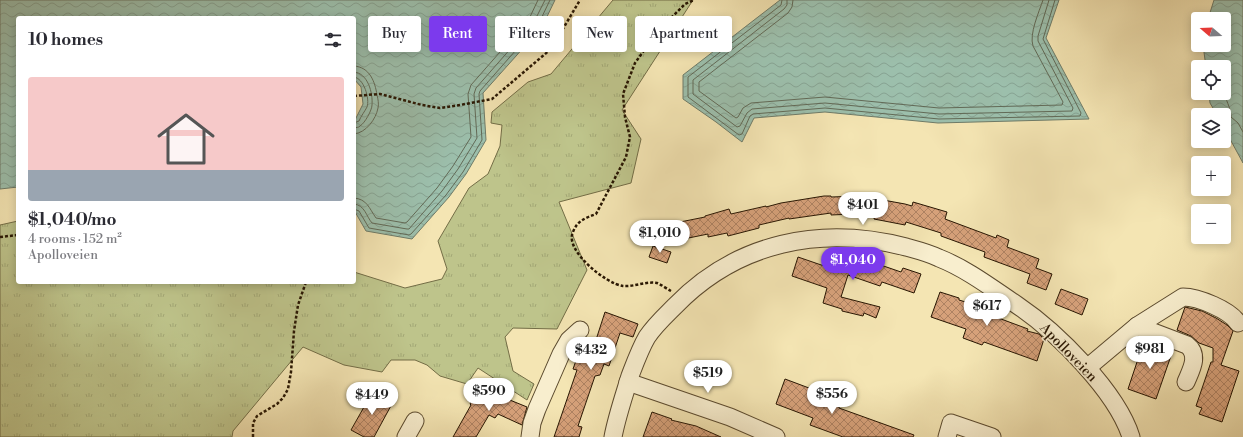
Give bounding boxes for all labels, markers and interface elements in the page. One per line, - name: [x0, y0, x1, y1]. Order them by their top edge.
- north arrow: [1191, 12, 1231, 52]
- map controls: [1191, 12, 1231, 244]
- chip: Buy: [368, 16, 421, 52]
- chip: Rent: [429, 16, 487, 52]
- chip: Filters: [495, 16, 564, 52]
- chip: New: [572, 16, 627, 52]
- chip: Apartment: [635, 16, 732, 52]
- text: 10 homes: [28, 29, 103, 51]
- icon: filters: [322, 29, 344, 51]
- button: locate: [1191, 60, 1231, 100]
- icon: home: [150, 103, 222, 175]
- button: layers: [1191, 108, 1231, 148]
- button: +: [1191, 156, 1231, 196]
- pin: $401: [839, 192, 887, 226]
- text: $401: [847, 197, 879, 213]
- button: −: [1191, 204, 1231, 244]
- text: $1,040/mo: [28, 209, 117, 231]
- pin: $1,010: [627, 220, 693, 254]
- text: $1,010: [639, 225, 681, 241]
- text: 4 rooms · 152 m²: [28, 231, 122, 247]
- text: Apolloveien: [28, 247, 98, 263]
- pin: $1,040: [820, 247, 886, 281]
- text: $1,040: [830, 252, 876, 268]
- pin: $617: [963, 293, 1011, 327]
- text: $617: [973, 298, 1001, 314]
- street label: Apolloveien: [1035, 319, 1101, 386]
- pin: $981: [1126, 336, 1174, 370]
- pin: $432: [567, 337, 615, 371]
- text: $981: [1135, 341, 1165, 357]
- text: $432: [575, 342, 607, 358]
- pin: $519: [684, 360, 732, 394]
- text: $519: [693, 365, 723, 381]
- pin: $590: [465, 378, 513, 412]
- pin: $556: [808, 381, 856, 415]
- pin: $449: [348, 382, 396, 416]
- text: $590: [472, 383, 506, 399]
- text: $556: [816, 386, 848, 402]
- text: $449: [355, 387, 389, 403]

